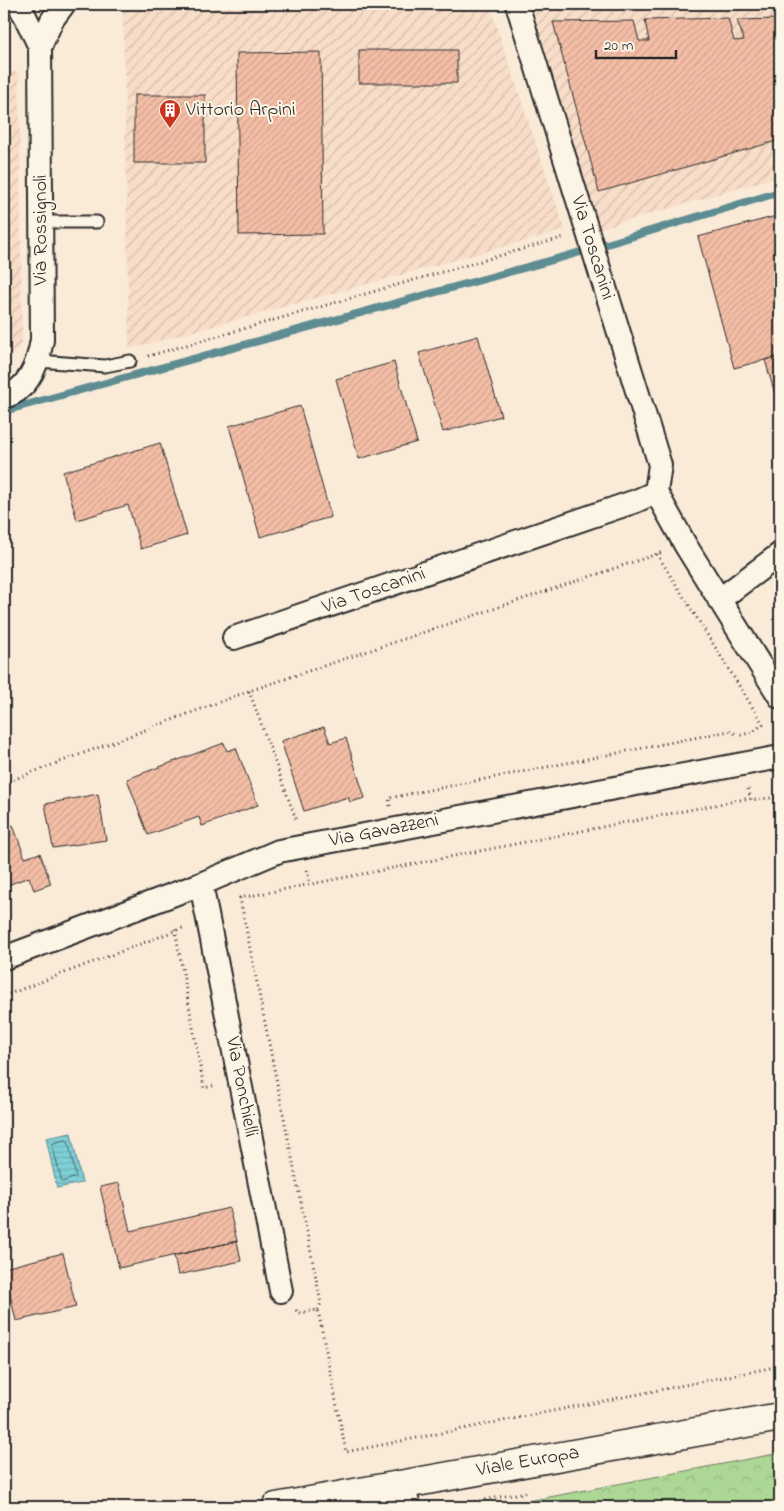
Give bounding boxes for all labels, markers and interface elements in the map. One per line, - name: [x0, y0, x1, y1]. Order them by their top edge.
- scale bar: [596, 28, 676, 60]
- text: 20 m: [604, 35, 634, 57]
- place label: Vittorio Arpini: [185, 96, 296, 125]
- building icon: Vittorio Arpini: [158, 98, 182, 129]
- street label: Via Rossignoli: [27, 175, 57, 286]
- street label: Via Toscanini: [562, 191, 622, 304]
- street label: Via Toscanini: [317, 560, 430, 623]
- street label: Via Gavazzeni: [326, 806, 441, 856]
- street label: Via Ponchielli: [217, 1033, 265, 1140]
- street label: Viale Europa: [473, 1439, 582, 1485]

